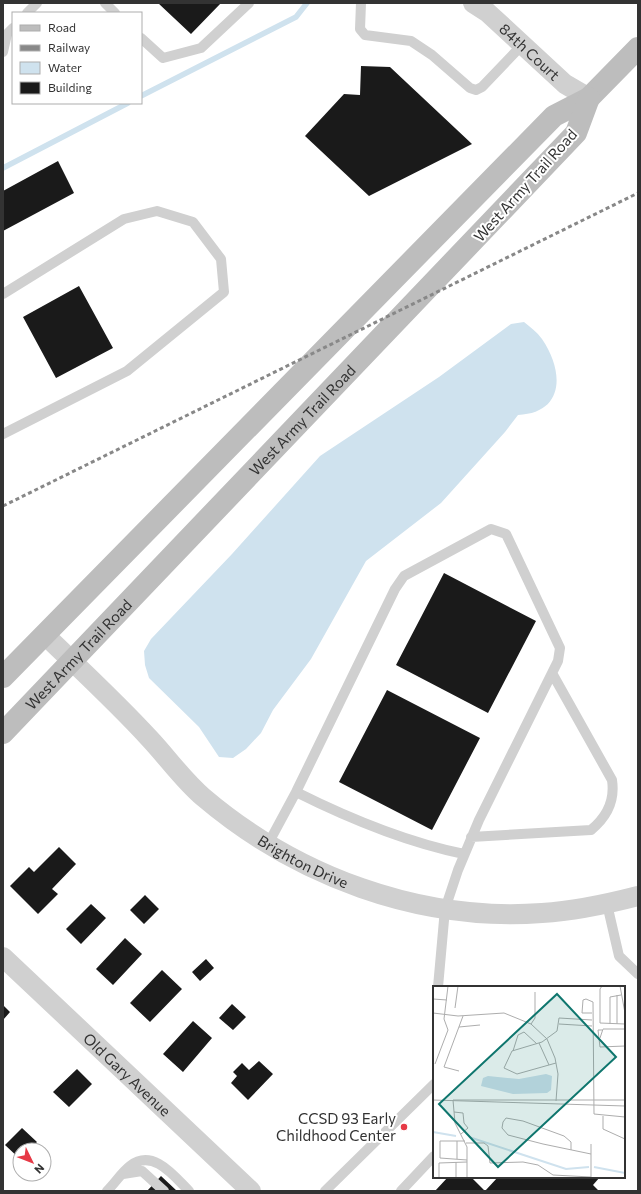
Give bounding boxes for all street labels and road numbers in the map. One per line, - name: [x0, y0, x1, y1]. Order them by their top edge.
- street label: 84th Court: [496, 19, 564, 84]
- street label: West Army Trail Road: [470, 125, 580, 245]
- street label: West Army Trail Road: [245, 361, 359, 479]
- street label: West Army Trail Road: [21, 595, 135, 713]
- street label: Brighton Drive: [255, 831, 351, 891]
- street label: Old Gary Avenue: [80, 1029, 175, 1120]

